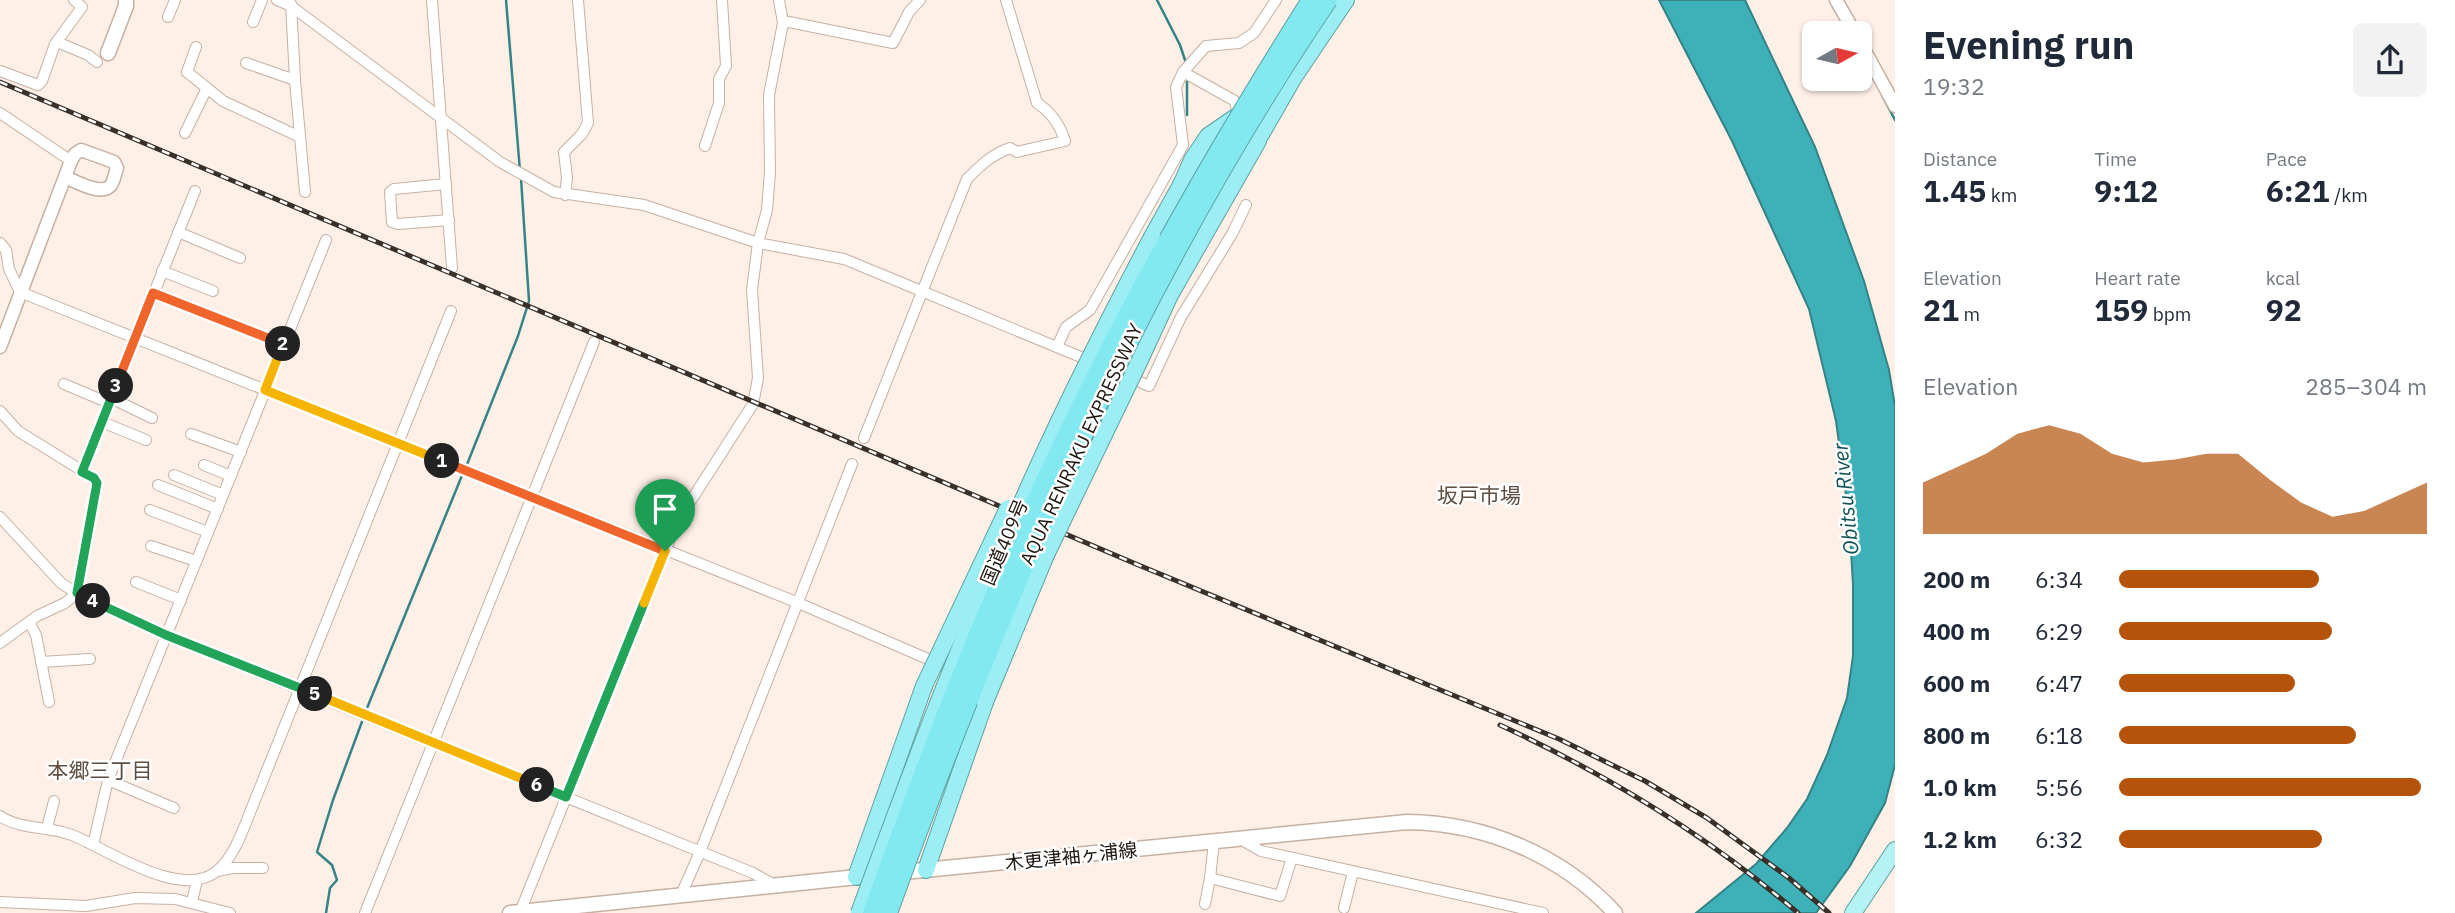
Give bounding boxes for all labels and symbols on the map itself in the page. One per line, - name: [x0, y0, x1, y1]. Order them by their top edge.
- north arrow: [1802, 21, 1872, 91]
- street label: AQUA RENRAKU EXPRESSWAY: [1014, 319, 1148, 569]
- pin: 2: [266, 326, 300, 362]
- pin: 3: [99, 368, 134, 404]
- water label: Obitsu River: [1825, 440, 1865, 556]
- pin: 1: [424, 444, 460, 478]
- pin: [635, 479, 695, 551]
- district label: 坂戸市場: [1437, 481, 1521, 509]
- street label: 国道409号: [975, 495, 1033, 589]
- pin: 4: [76, 584, 110, 618]
- pin: 5: [298, 676, 332, 712]
- district label: 本郷三丁目: [48, 756, 153, 784]
- pin: 6: [520, 768, 554, 802]
- street label: 木更津袖ヶ浦線: [1004, 837, 1138, 875]

